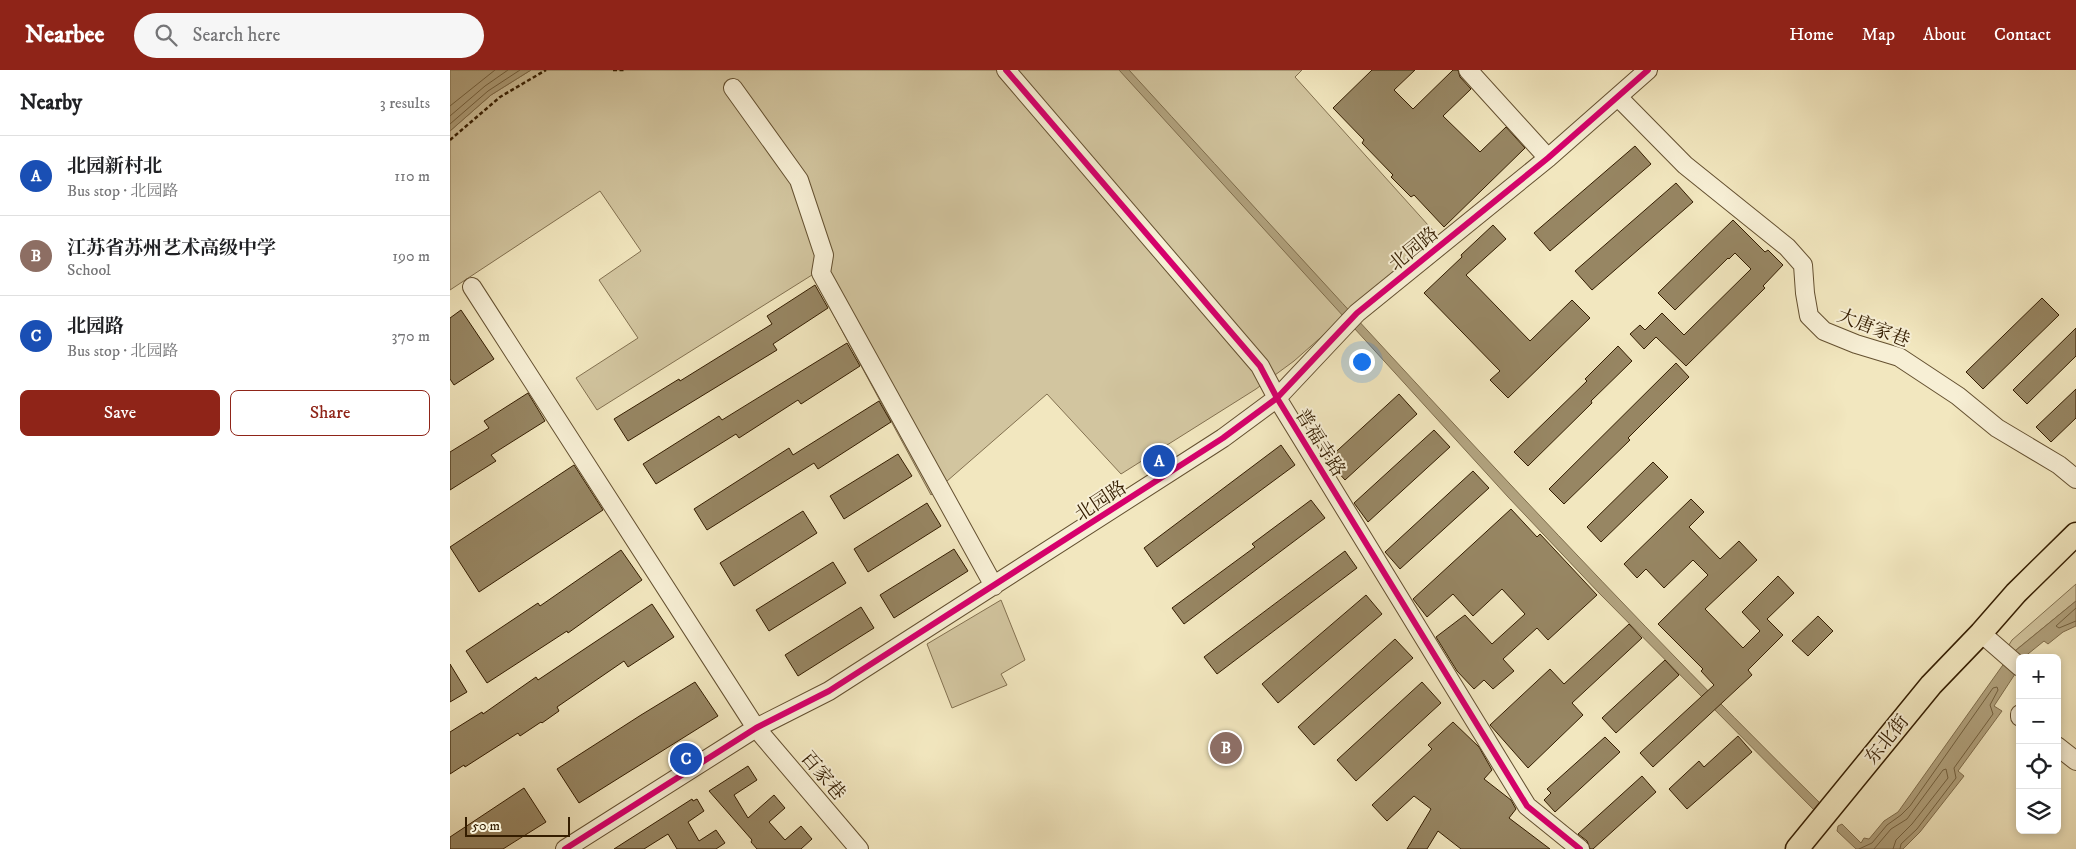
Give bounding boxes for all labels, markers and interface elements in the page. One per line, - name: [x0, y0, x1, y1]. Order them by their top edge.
- search box: [134, 13, 484, 58]
- text: Nearbee: [25, 20, 104, 50]
- icon: search: [152, 21, 180, 49]
- text: Search here: [192, 24, 280, 47]
- text: Home: [1789, 24, 1834, 46]
- text: Map: [1862, 24, 1895, 46]
- text: About: [1923, 24, 1966, 46]
- text: Contact: [1994, 24, 2051, 46]
- text: Nearby: [20, 90, 82, 116]
- text: 3 results: [380, 93, 430, 113]
- text: 北园新村北: [67, 155, 162, 178]
- text: A: [31, 166, 41, 186]
- text: 110 m: [394, 166, 430, 186]
- text: Bus stop · 北园路: [67, 181, 179, 201]
- street label: 北园路: [1385, 222, 1443, 276]
- text: 江苏省苏州艺术高级中学: [67, 237, 276, 260]
- text: B: [31, 246, 41, 266]
- text: 190 m: [392, 246, 430, 266]
- text: School: [67, 260, 111, 280]
- street label: 大唐家巷: [1834, 304, 1913, 353]
- text: 北园路: [67, 315, 124, 338]
- text: C: [31, 326, 41, 346]
- text: 370 m: [392, 326, 430, 346]
- text: Bus stop · 北园路: [67, 341, 179, 361]
- your location: [1349, 349, 1375, 375]
- button: Save: [20, 390, 220, 436]
- button: Share: [230, 390, 430, 436]
- street label: 普福寺路: [1290, 404, 1350, 481]
- pin: A: [1143, 442, 1175, 480]
- street label: 北园路: [1071, 476, 1131, 526]
- map controls: [2016, 654, 2061, 834]
- button: +: [2016, 654, 2061, 699]
- button: −: [2016, 699, 2061, 744]
- street label: 东北街: [1860, 711, 1914, 769]
- pin: B: [1210, 729, 1242, 767]
- pin: C: [670, 740, 702, 778]
- button: locate: [2016, 744, 2061, 789]
- street label: 百家巷: [796, 747, 850, 805]
- button: layers: [2016, 789, 2061, 834]
- scale bar: [465, 814, 570, 837]
- text: 50 m: [472, 817, 500, 835]

